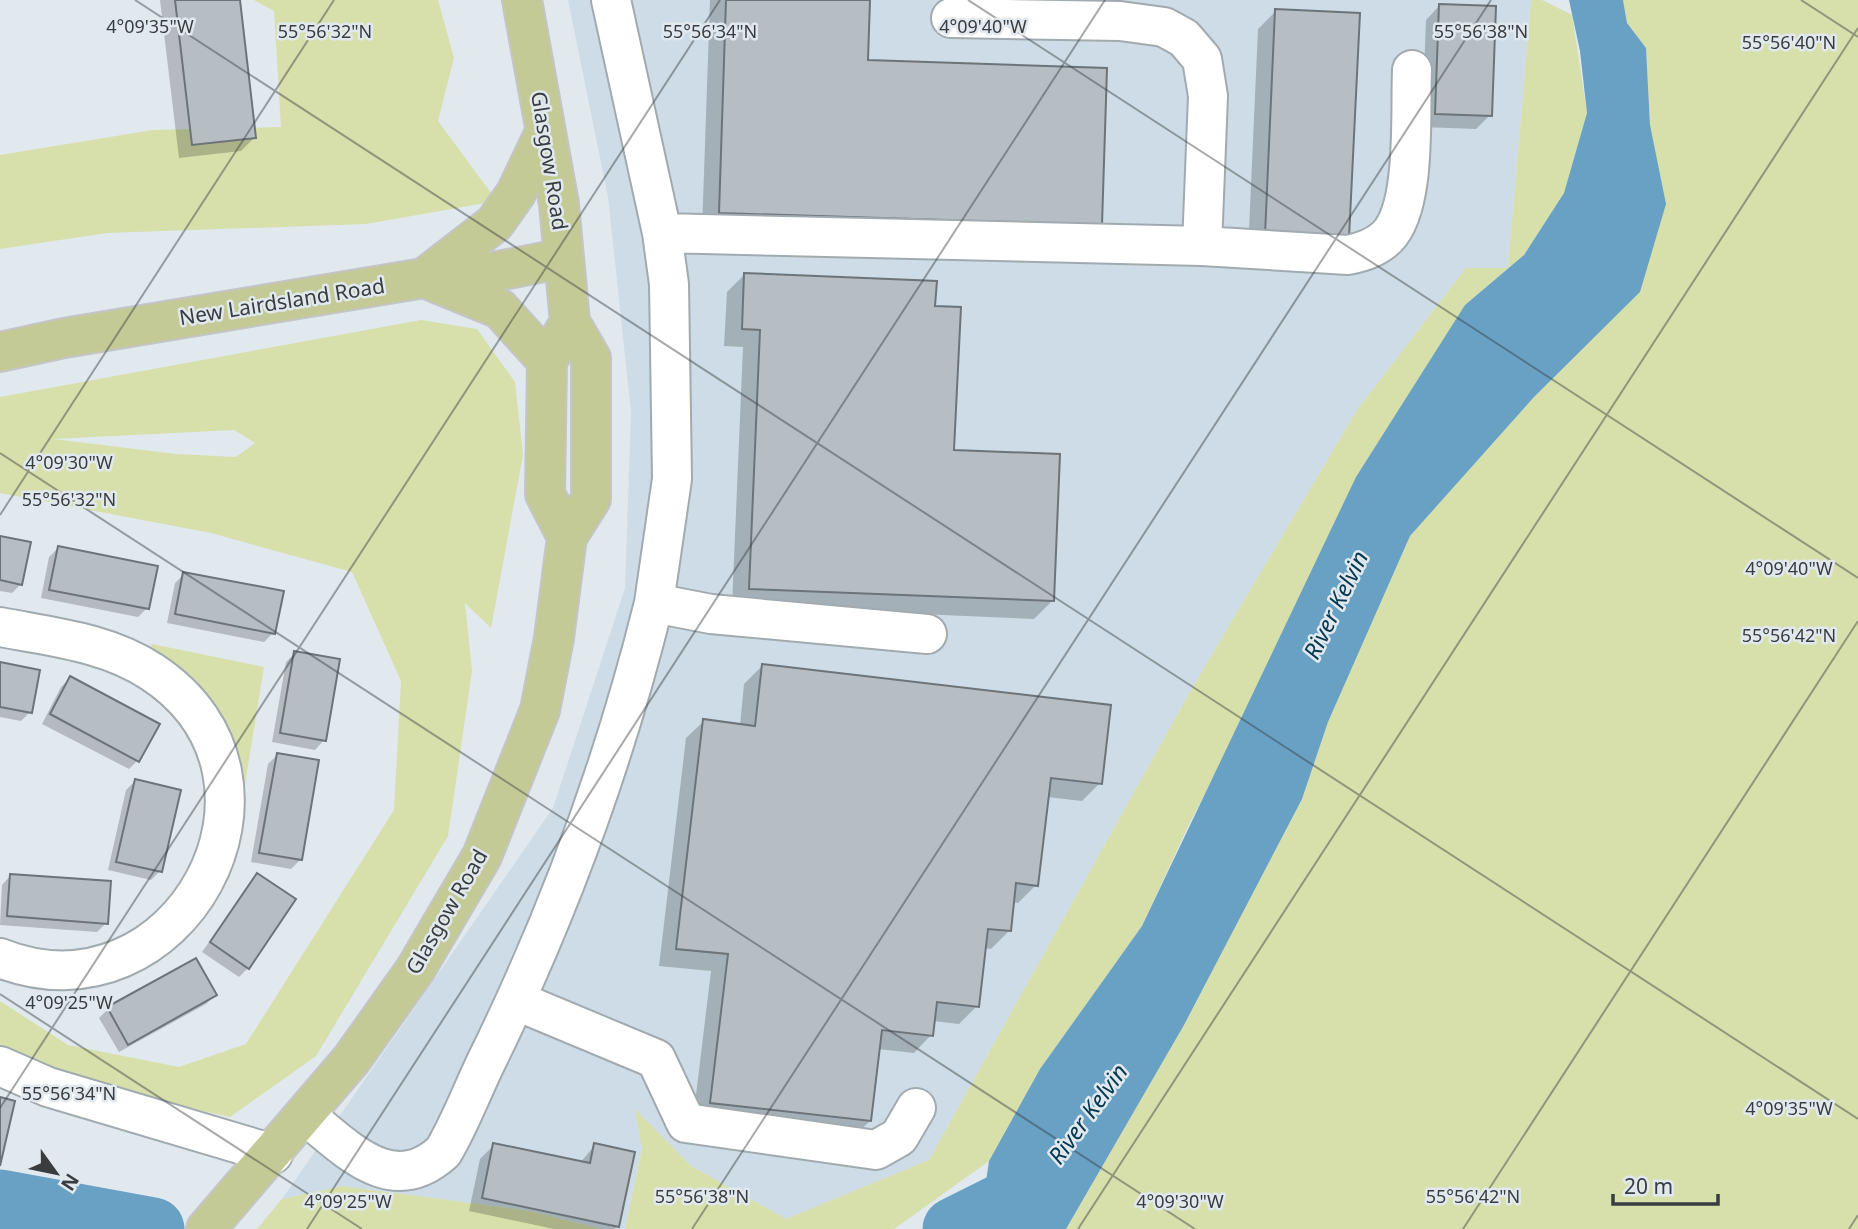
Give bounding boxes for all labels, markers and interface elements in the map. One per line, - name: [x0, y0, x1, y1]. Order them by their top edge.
- text: 4°09'35"W: [106, 14, 194, 38]
- text: 4°09'40"W: [939, 14, 1027, 38]
- text: 55°56'32"N: [278, 19, 372, 43]
- text: 55°56'34"N: [663, 19, 757, 43]
- text: 55°56'38"N: [1434, 19, 1528, 43]
- text: 55°56'40"N: [1742, 30, 1836, 54]
- street label: Glasgow Road: [525, 89, 575, 232]
- street label: New Lairdsland Road: [177, 271, 387, 331]
- text: 4°09'30"W: [25, 450, 113, 474]
- text: 55°56'32"N: [22, 487, 116, 511]
- water label: River Kelvin: [1295, 545, 1375, 664]
- text: 4°09'40"W: [1745, 556, 1833, 580]
- text: 55°56'42"N: [1742, 623, 1836, 647]
- street label: Glasgow Road: [399, 844, 493, 979]
- text: 4°09'25"W: [25, 990, 113, 1014]
- water label: River Kelvin: [1040, 1057, 1134, 1170]
- text: 55°56'34"N: [22, 1081, 116, 1105]
- text: 4°09'35"W: [1745, 1096, 1833, 1120]
- north arrow: [21, 1138, 91, 1208]
- scale bar: [1613, 1162, 1718, 1206]
- text: N: [55, 1169, 85, 1196]
- text: 20 m: [1624, 1172, 1673, 1200]
- text: 55°56'38"N: [655, 1184, 749, 1208]
- text: 55°56'42"N: [1426, 1184, 1520, 1208]
- text: 4°09'25"W: [304, 1189, 392, 1213]
- text: 4°09'30"W: [1136, 1189, 1224, 1213]

